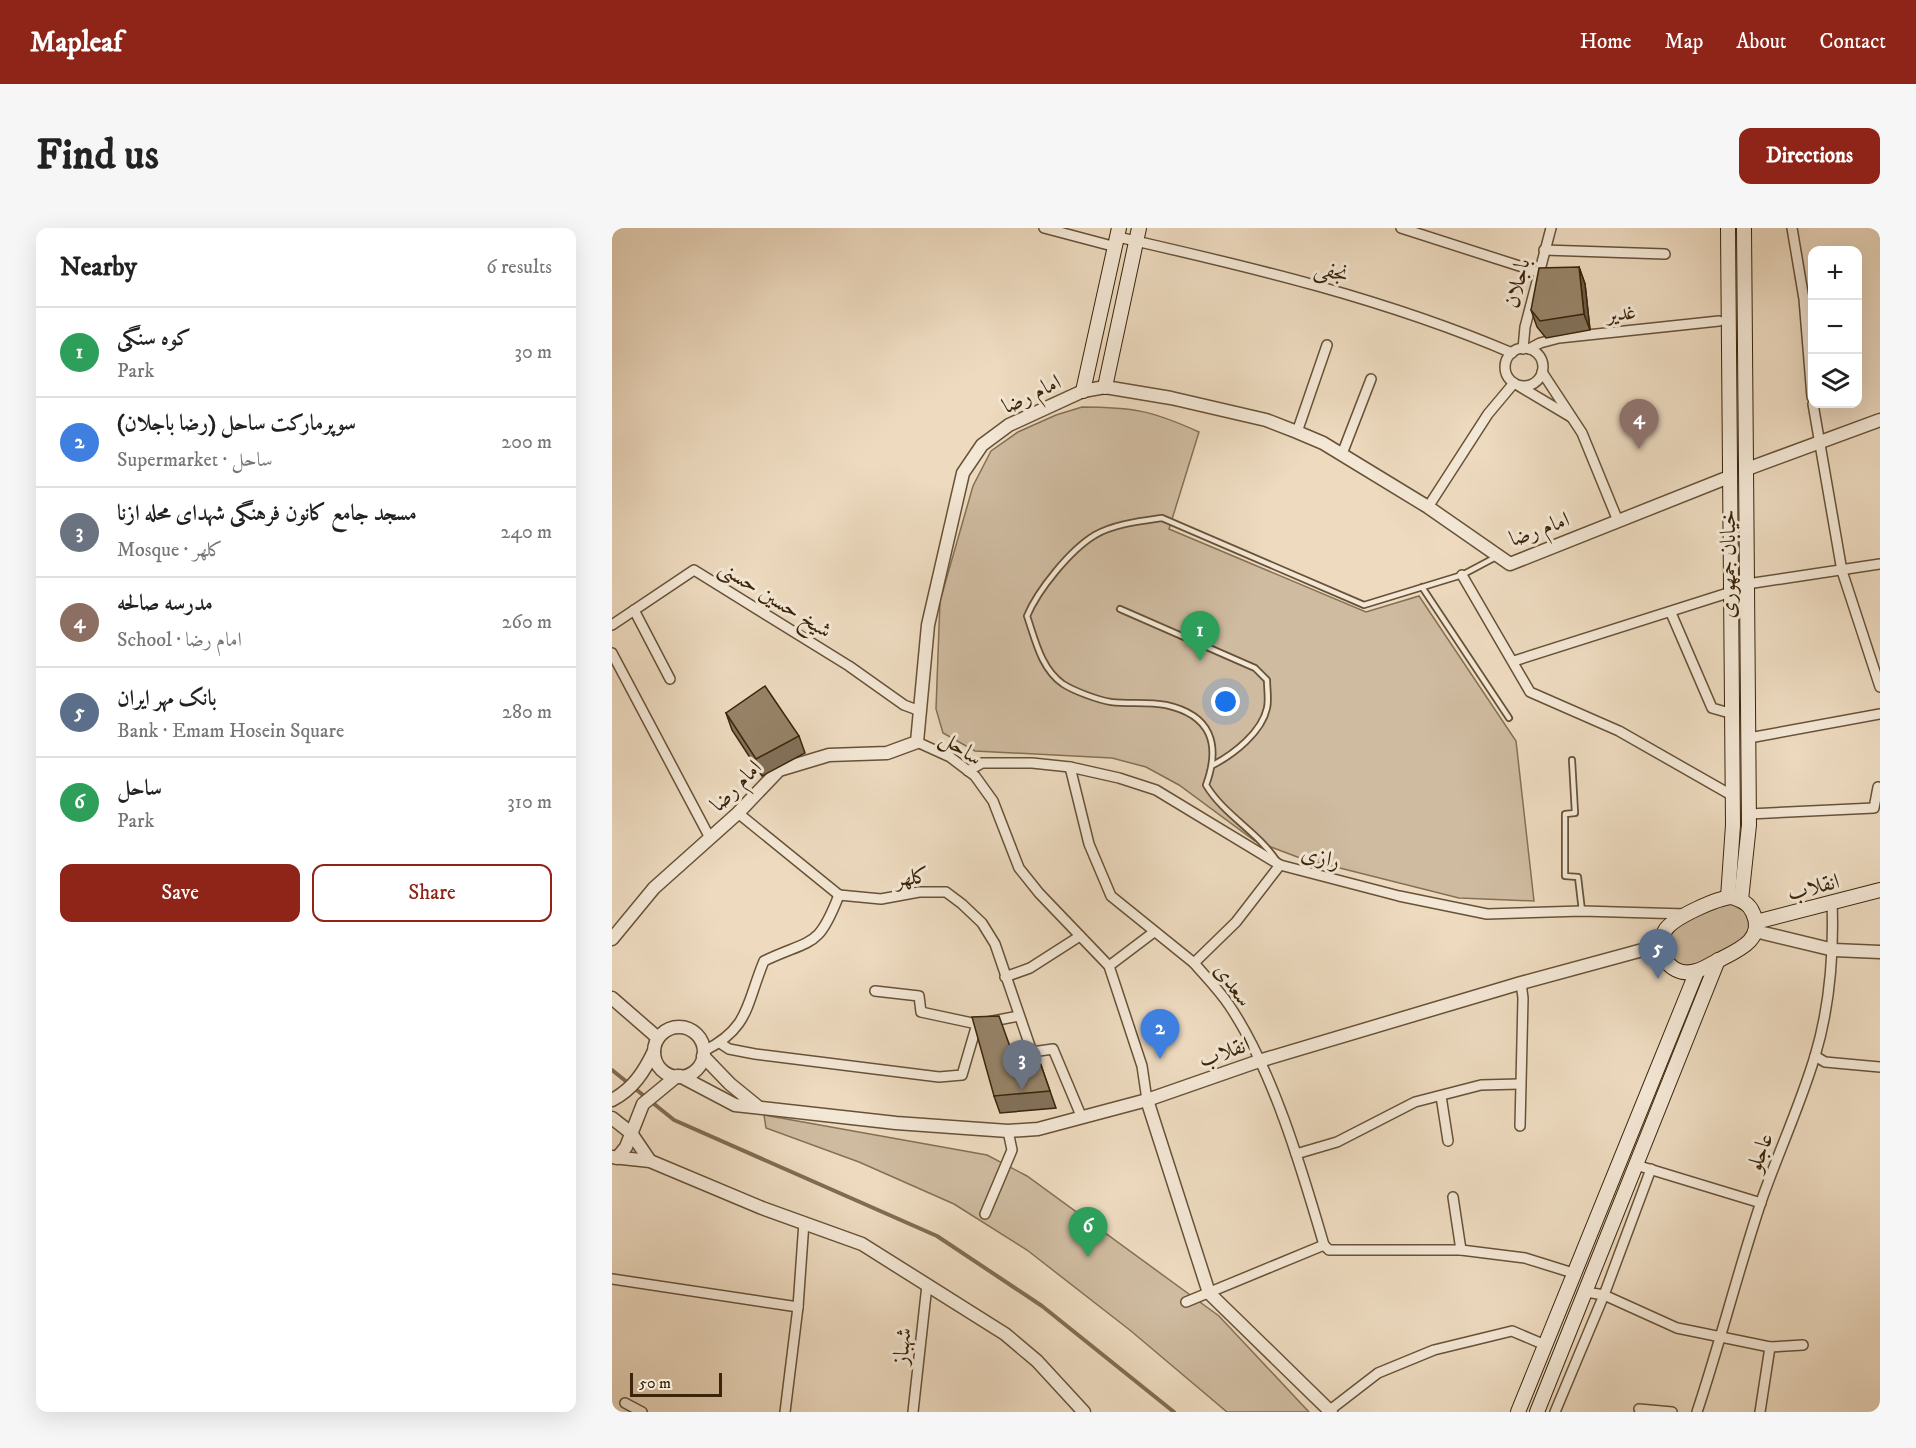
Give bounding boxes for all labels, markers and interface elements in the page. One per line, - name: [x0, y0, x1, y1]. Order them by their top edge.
- text: Mapleaf: [30, 25, 122, 60]
- text: Home: [1580, 29, 1632, 55]
- text: Map: [1665, 29, 1703, 55]
- text: About: [1736, 29, 1787, 55]
- text: Contact: [1820, 29, 1886, 55]
- button: Directions: [1739, 128, 1880, 184]
- text: Find us: [36, 130, 159, 182]
- map controls: [1808, 246, 1862, 408]
- button: +: [1808, 246, 1862, 300]
- text: Nearby: [60, 251, 137, 284]
- street label: نجفی: [1311, 254, 1352, 291]
- text: 6 results: [486, 255, 552, 280]
- street label: باجلان: [1498, 256, 1537, 311]
- street label: غدیر: [1603, 299, 1637, 329]
- button: −: [1808, 300, 1862, 354]
- text: کوه سنگی: [117, 325, 191, 352]
- text: 1: [76, 340, 83, 365]
- text: 30 m: [514, 340, 552, 365]
- button: layers: [1808, 354, 1862, 408]
- text: Park: [117, 359, 154, 384]
- street label: امام رضا: [998, 369, 1068, 425]
- pin: 4: [1620, 400, 1658, 449]
- text: سوپرمارکت ساحل (رضا باجلان): [117, 410, 356, 437]
- text: 2: [75, 430, 84, 455]
- text: 200 m: [501, 430, 552, 455]
- text: Supermarket · ساحل: [117, 448, 273, 473]
- text: مسجد جامع کانون فرهنگی شهدای محله ازنا: [117, 500, 417, 527]
- street label: امام رضا: [1506, 506, 1575, 557]
- street label: خیابان جمهوری: [1715, 509, 1742, 619]
- text: 3: [76, 520, 83, 545]
- text: 240 m: [501, 520, 552, 545]
- text: Mosque · کلهر: [117, 538, 223, 563]
- street label: شیخ حسین حسنی: [711, 554, 837, 649]
- text: مدرسه صالحه: [117, 590, 213, 617]
- text: 4: [74, 610, 85, 635]
- text: 260 m: [502, 610, 552, 635]
- pin: 1: [1180, 612, 1220, 661]
- text: School · امام رضا: [117, 628, 242, 653]
- text: بانک مهر ایران: [117, 685, 217, 712]
- your location: [1211, 687, 1240, 716]
- text: 5: [75, 700, 84, 725]
- text: 280 m: [502, 700, 552, 725]
- text: Bank · Emam Hosein Square: [117, 719, 344, 744]
- street label: ساحل: [934, 724, 987, 773]
- street label: امام رضا: [705, 755, 771, 821]
- text: ساحل: [117, 775, 162, 802]
- text: 6: [74, 790, 85, 815]
- text: 310 m: [507, 790, 552, 815]
- text: Park: [117, 809, 154, 834]
- street label: رازی: [1298, 840, 1343, 875]
- street label: کلهر: [892, 862, 930, 893]
- button: Save: [60, 864, 300, 922]
- button: Share: [312, 864, 552, 922]
- street label: انقلاب: [1784, 868, 1842, 907]
- pin: 5: [1638, 930, 1678, 979]
- street label: سعدی: [1208, 958, 1258, 1012]
- pin: 2: [1140, 1010, 1180, 1059]
- street label: انقلاب: [1195, 1031, 1254, 1074]
- pin: 3: [1002, 1040, 1042, 1090]
- street label: عاجلو: [1740, 1129, 1780, 1178]
- pin: 6: [1068, 1208, 1108, 1257]
- street label: شهباز: [887, 1326, 918, 1368]
- scale bar: [630, 1370, 722, 1398]
- text: 50 m: [639, 1373, 671, 1393]

